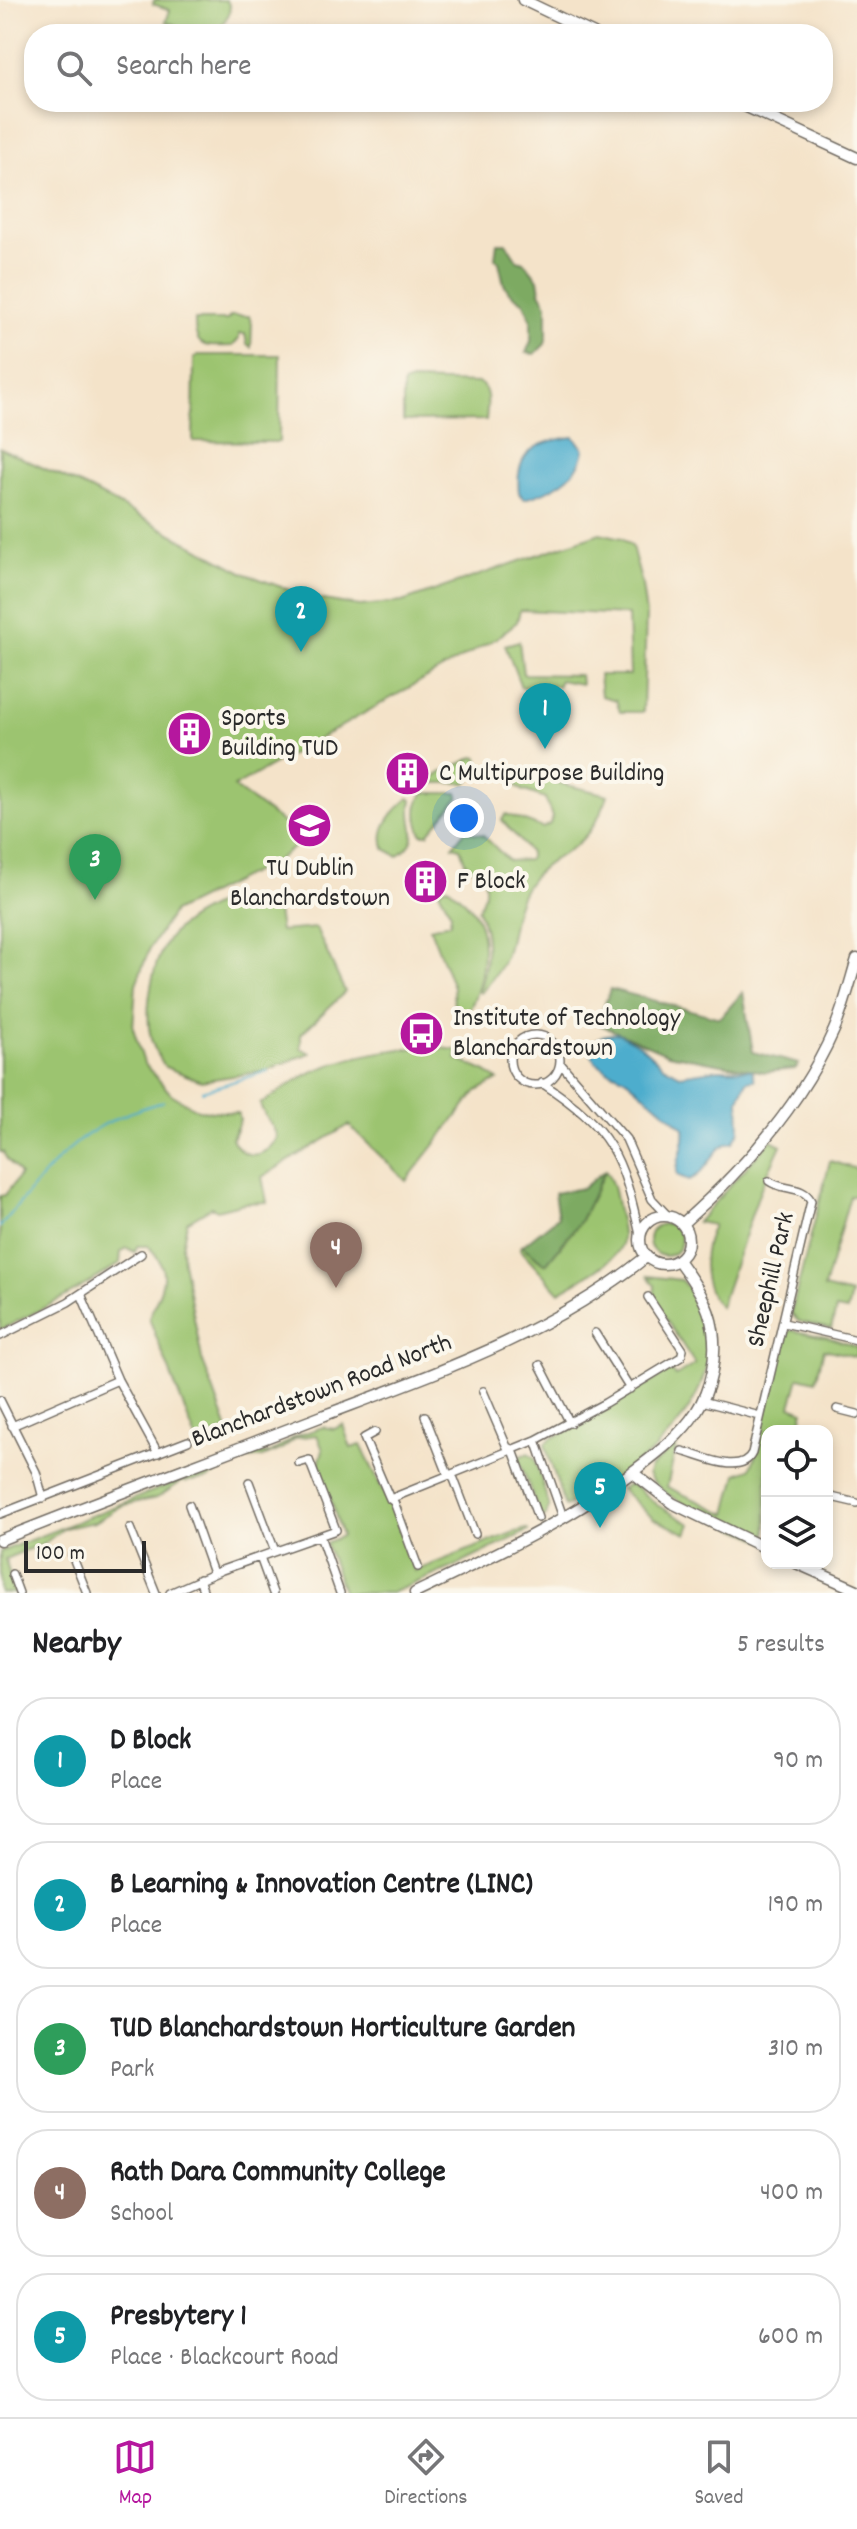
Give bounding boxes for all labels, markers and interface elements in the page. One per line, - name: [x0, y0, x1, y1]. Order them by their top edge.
- search box: [24, 24, 833, 112]
- icon: search: [52, 46, 96, 90]
- text: Search here: [116, 47, 252, 90]
- pin: 2: [275, 586, 327, 652]
- pin: 1: [519, 683, 571, 749]
- place label: Sports Building TUD: [221, 701, 338, 768]
- building icon: Sports Building TUD: [166, 710, 214, 758]
- building icon: C Multipurpose Building: [384, 750, 432, 798]
- place label: C Multipurpose Building: [439, 756, 664, 793]
- your location: [444, 798, 484, 838]
- school or university icon: TU Dublin Blanchardstown: [286, 802, 334, 850]
- pin: 3: [69, 834, 121, 900]
- place label: TU Dublin Blanchardstown: [230, 851, 390, 918]
- building icon: F Block: [402, 858, 450, 906]
- place label: F Block: [457, 864, 526, 901]
- place label: Institute of Technology Blanchardstown: [453, 1001, 681, 1068]
- bus stop icon: Institute of Technology Blanchardstown: [398, 1010, 446, 1058]
- street label: Sheephill Park: [739, 1209, 805, 1351]
- pin: 4: [310, 1222, 362, 1288]
- street label: Blanchardstown Road North: [186, 1325, 458, 1459]
- map controls: [761, 1425, 833, 1569]
- button: locate: [761, 1425, 833, 1497]
- pin: 5: [574, 1462, 626, 1528]
- button: layers: [761, 1497, 833, 1569]
- scale bar: [24, 1537, 146, 1573]
- text: 100 m: [36, 1539, 85, 1570]
- text: Nearby: [32, 1621, 121, 1670]
- text: 5 results: [737, 1627, 825, 1664]
- text: D Block: [110, 1721, 191, 1764]
- text: 1: [57, 1743, 63, 1780]
- text: 90 m: [773, 1743, 823, 1780]
- text: Place: [110, 1764, 162, 1801]
- text: B Learning & Innovation Centre (LINC): [110, 1865, 533, 1908]
- text: 2: [54, 1887, 66, 1924]
- text: 190 m: [767, 1887, 823, 1924]
- text: Place: [110, 1908, 162, 1945]
- text: TUD Blanchardstown Horticulture Garden: [110, 2009, 575, 2052]
- text: 3: [54, 2031, 66, 2068]
- text: 310 m: [768, 2031, 823, 2068]
- text: Park: [110, 2052, 154, 2089]
- text: Rath Dara Community College: [110, 2153, 446, 2196]
- text: 4: [55, 2175, 65, 2212]
- text: 400 m: [760, 2175, 823, 2212]
- text: School: [110, 2196, 173, 2233]
- text: Presbytery 1: [110, 2297, 247, 2340]
- text: 5: [54, 2319, 66, 2356]
- text: 600 m: [758, 2319, 823, 2356]
- text: Place · Blackcourt Road: [110, 2340, 339, 2377]
- tab: Map: [113, 2435, 157, 2514]
- tab: Directions: [384, 2435, 468, 2514]
- tab: Saved: [694, 2435, 744, 2514]

